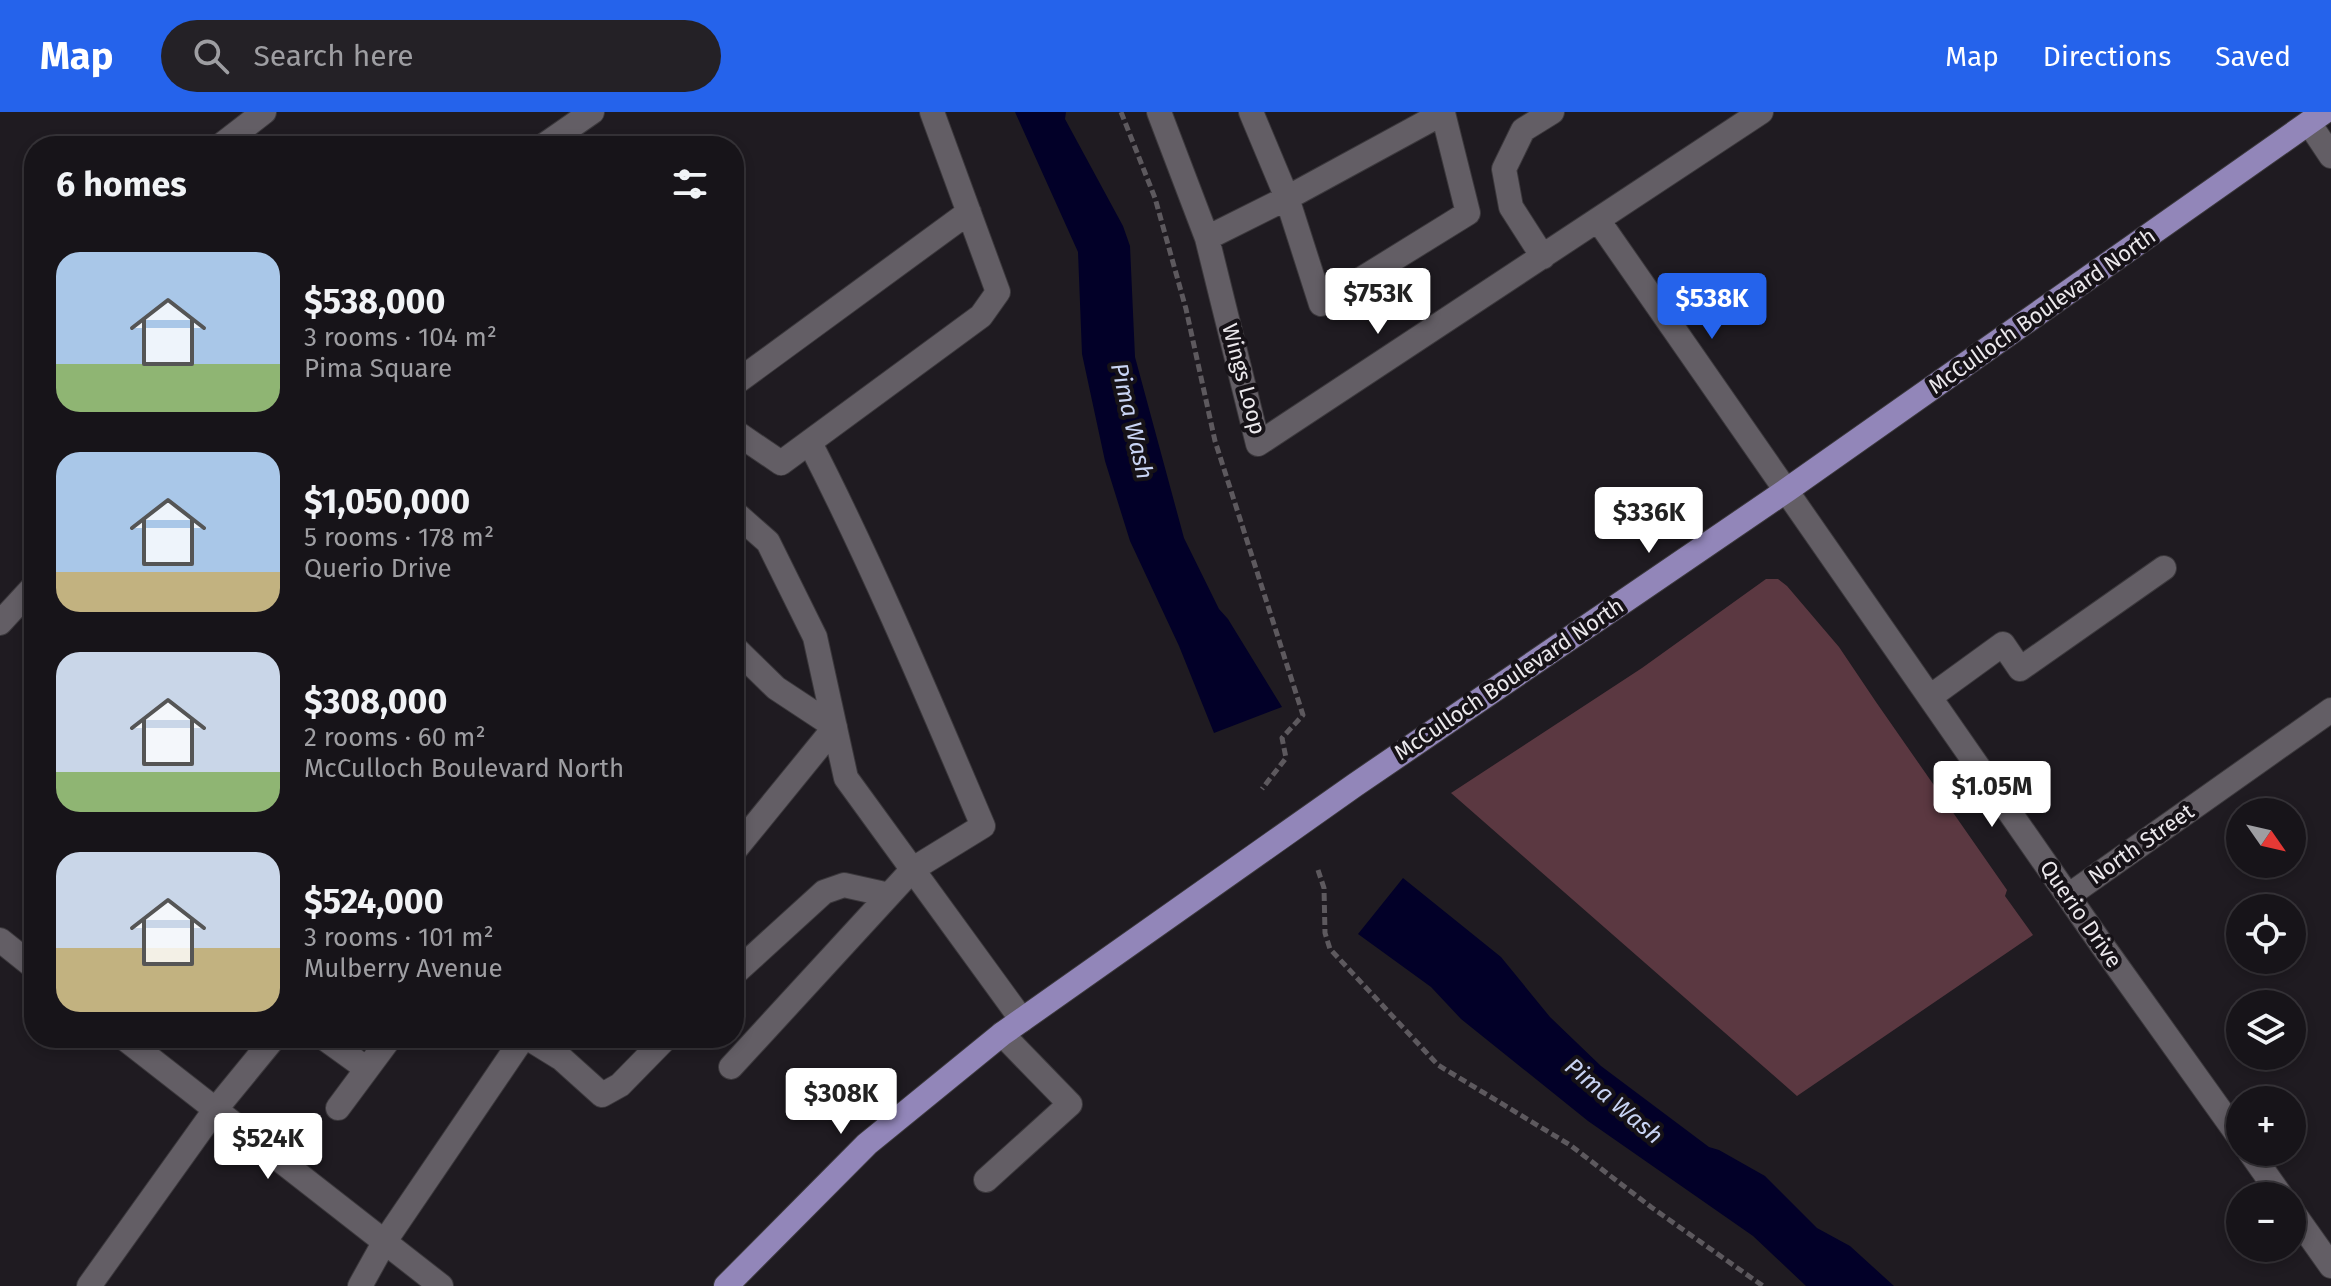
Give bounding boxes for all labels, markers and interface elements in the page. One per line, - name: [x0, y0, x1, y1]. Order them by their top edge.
- search box: [161, 20, 721, 92]
- text: Map: [40, 33, 113, 79]
- icon: search: [189, 34, 233, 78]
- text: Search here: [253, 38, 414, 74]
- text: Map: [1945, 40, 1999, 73]
- text: Directions: [2043, 40, 2171, 73]
- text: Saved: [2215, 40, 2291, 73]
- icon: filters: [668, 162, 712, 206]
- text: 6 homes: [56, 164, 187, 205]
- street label: McCulloch Boulevard North: [1923, 222, 2161, 400]
- pin: $753K: [1322, 268, 1434, 336]
- pin: $538K: [1656, 273, 1768, 341]
- text: $753K: [1343, 278, 1413, 309]
- text: $538,000: [304, 281, 445, 322]
- text: $538K: [1675, 283, 1749, 314]
- icon: home: [120, 284, 216, 380]
- street label: Wings Loop: [1216, 321, 1272, 437]
- text: 3 rooms · 104 m²: [304, 322, 497, 353]
- text: Pima Square: [304, 353, 452, 384]
- water label: Pima Wash: [1105, 360, 1159, 482]
- text: $1,050,000: [304, 481, 470, 522]
- icon: home: [120, 484, 216, 580]
- pin: $336K: [1593, 487, 1705, 555]
- text: $336K: [1613, 497, 1685, 528]
- text: 5 rooms · 178 m²: [304, 522, 494, 553]
- text: Querio Drive: [304, 553, 452, 584]
- street label: McCulloch Boulevard North: [1389, 592, 1629, 766]
- text: $308,000: [304, 681, 447, 722]
- icon: home: [120, 684, 216, 780]
- text: 2 rooms · 60 m²: [304, 722, 486, 753]
- text: McCulloch Boulevard North: [304, 753, 624, 784]
- pin: $1.05M: [1927, 761, 2057, 829]
- text: $1.05M: [1952, 771, 2032, 802]
- street label: North Street: [2083, 798, 2199, 890]
- north arrow: [2226, 798, 2306, 878]
- map controls: [2226, 798, 2306, 1262]
- street label: Querio Drive: [2034, 855, 2128, 973]
- text: $524,000: [304, 881, 444, 922]
- icon: home: [120, 884, 216, 980]
- button: locate: [2226, 894, 2306, 974]
- text: 3 rooms · 101 m²: [304, 922, 494, 953]
- text: Mulberry Avenue: [304, 953, 503, 984]
- button: layers: [2226, 990, 2306, 1070]
- water label: Pima Wash: [1559, 1052, 1669, 1150]
- pin: $308K: [785, 1068, 897, 1136]
- text: $308K: [804, 1078, 878, 1109]
- button: +: [2226, 1086, 2306, 1166]
- pin: $524K: [212, 1113, 324, 1181]
- text: $524K: [232, 1123, 304, 1154]
- button: −: [2226, 1182, 2306, 1262]

